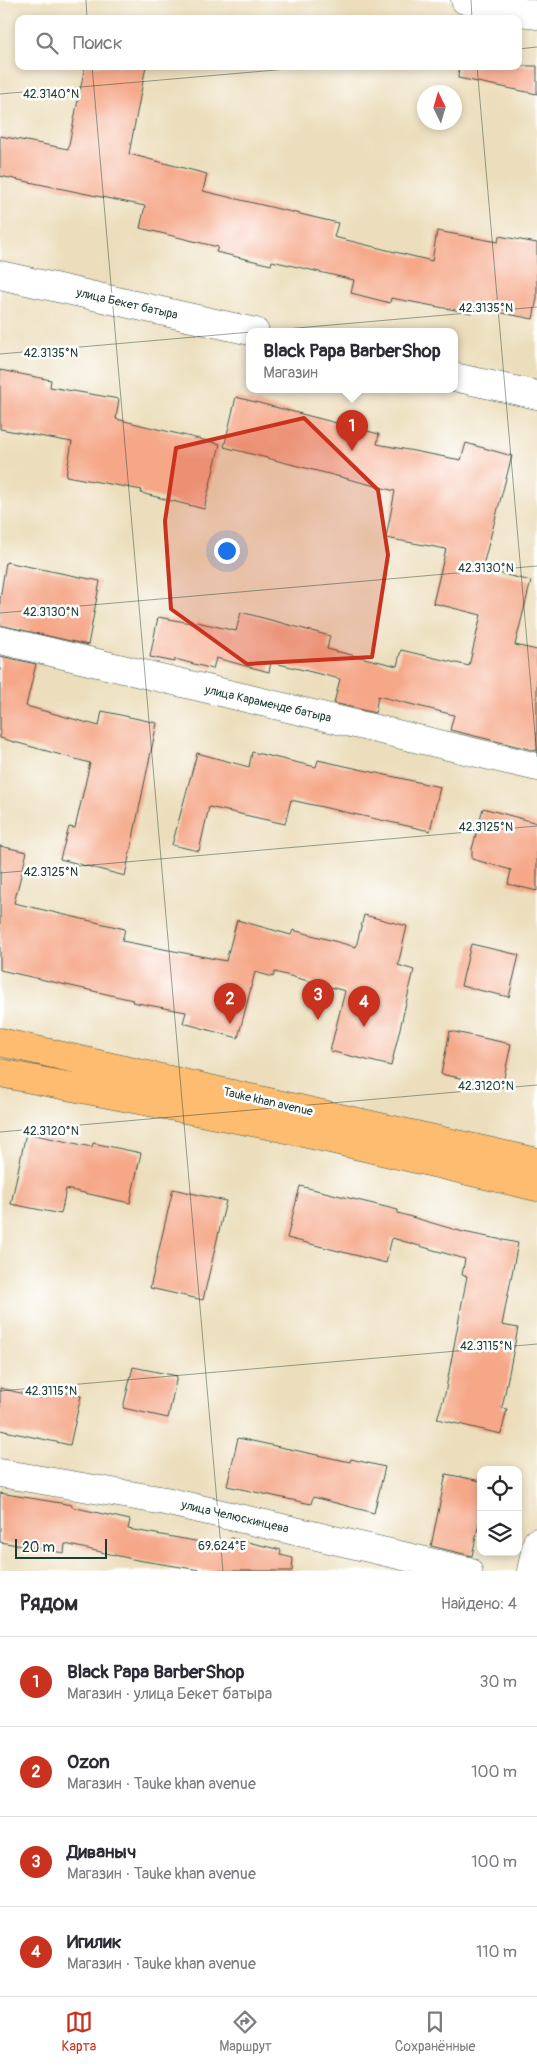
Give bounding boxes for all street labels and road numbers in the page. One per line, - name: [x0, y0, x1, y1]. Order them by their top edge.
- street label: улица Бекет батыра: [74, 285, 180, 323]
- street label: улица Караменде батыра: [202, 682, 333, 726]
- street label: Tauke khan avenue: [222, 1084, 314, 1120]
- street label: улица Челюскинцева: [179, 1497, 291, 1537]

